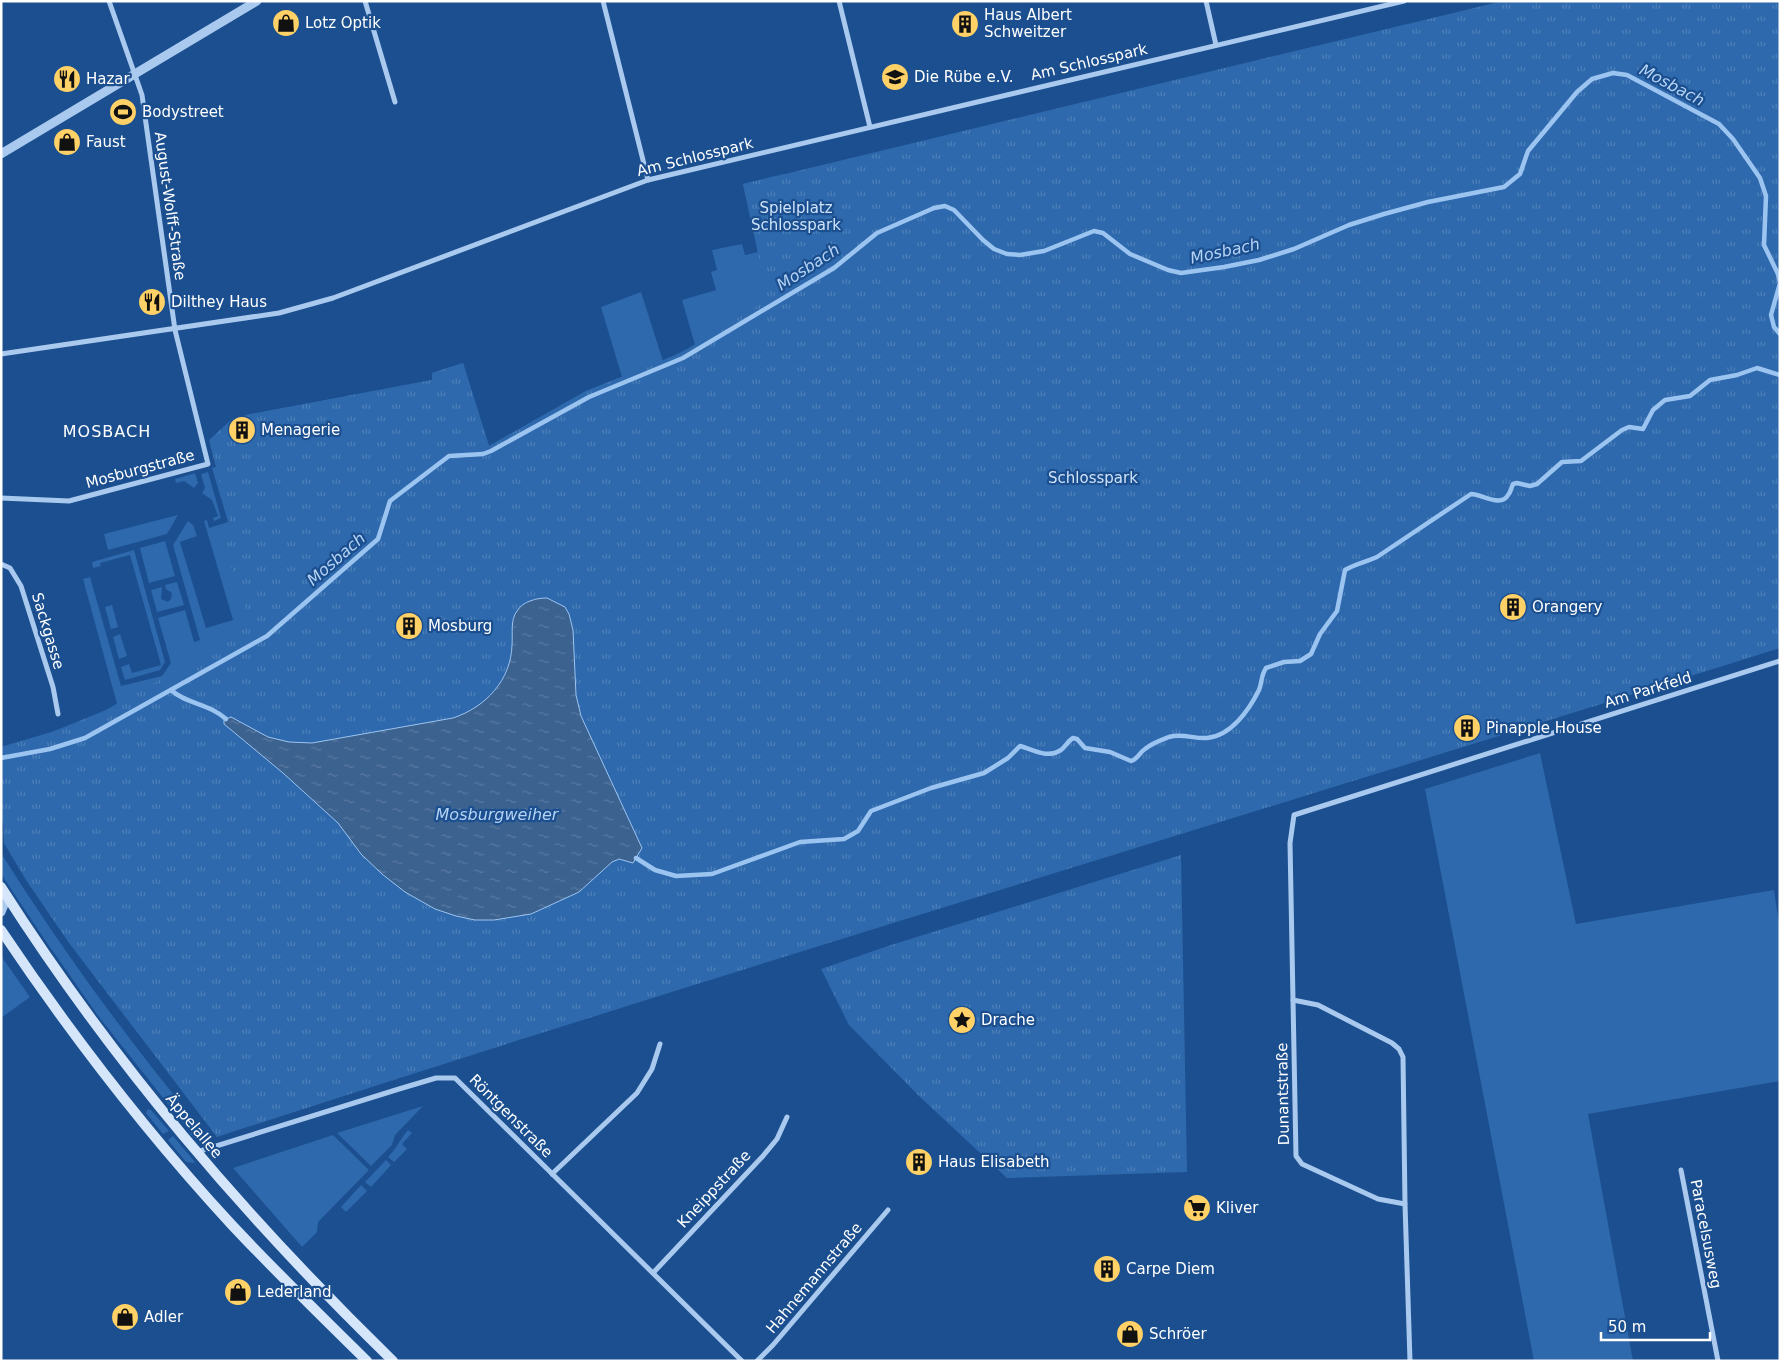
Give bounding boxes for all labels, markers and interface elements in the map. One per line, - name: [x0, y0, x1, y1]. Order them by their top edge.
- place label: Haus Albert Schweitzer: [984, 6, 1072, 41]
- shop icon: Lotz Optik: [271, 8, 301, 38]
- building icon: Haus Albert Schweitzer: [950, 9, 980, 39]
- place label: Lotz Optik: [305, 14, 381, 32]
- street label: Am Schlosspark: [1029, 40, 1150, 84]
- water label: Mosbach: [1636, 60, 1708, 110]
- school or university icon: Die Rübe e.V.: [880, 62, 910, 92]
- restaurant icon: Hazar: [52, 64, 82, 94]
- place label: Die Rübe e.V.: [914, 68, 1014, 86]
- place label: Hazar: [86, 70, 131, 88]
- sports icon: Bodystreet: [108, 97, 138, 127]
- place label: Bodystreet: [142, 103, 224, 121]
- shop icon: Faust: [52, 127, 82, 157]
- street label: August-Wolff-Straße: [151, 131, 189, 281]
- place label: Faust: [86, 133, 126, 151]
- street label: Am Schlosspark: [635, 134, 755, 180]
- park label: Spielplatz Schlosspark: [751, 199, 841, 234]
- water label: Mosbach: [1188, 234, 1262, 268]
- water label: Mosbach: [773, 240, 843, 294]
- restaurant icon: Dilthey Haus: [137, 287, 167, 317]
- place label: Dilthey Haus: [171, 293, 267, 311]
- building icon: Menagerie: [227, 415, 257, 445]
- place label: Menagerie: [261, 421, 340, 439]
- district label: MOSBACH: [63, 422, 151, 441]
- street label: Mosburgstraße: [84, 446, 196, 492]
- park label: Schlosspark: [1048, 469, 1138, 487]
- water label: Mosbach: [303, 529, 369, 589]
- street label: Sackgasse: [28, 590, 68, 672]
- building icon: Orangery: [1498, 592, 1528, 622]
- place label: Orangery: [1532, 598, 1603, 616]
- building icon: Mosburg: [394, 611, 424, 641]
- place label: Mosburg: [428, 617, 492, 635]
- street label: Am Parkfeld: [1602, 668, 1694, 712]
- building icon: Pinapple House: [1452, 713, 1482, 743]
- place label: Pinapple House: [1486, 719, 1602, 737]
- water label: Mosburgweiher: [436, 805, 560, 824]
- place icon: Drache: [947, 1005, 977, 1035]
- place label: Drache: [981, 1011, 1035, 1029]
- street label: Dunantstraße: [1273, 1042, 1293, 1146]
- street label: Röntgenstraße: [466, 1071, 556, 1161]
- street label: Äppelallee: [162, 1089, 227, 1162]
- street label: Kneippstraße: [673, 1146, 755, 1232]
- building icon: Haus Elisabeth: [904, 1147, 934, 1177]
- place label: Haus Elisabeth: [938, 1153, 1050, 1171]
- street label: Paracelsusweg: [1687, 1178, 1725, 1290]
- supermarket icon: Kliver: [1182, 1193, 1212, 1223]
- place label: Kliver: [1216, 1199, 1259, 1217]
- street label: Hahnemannstraße: [762, 1219, 866, 1337]
- building icon: Carpe Diem: [1092, 1254, 1122, 1284]
- place label: Carpe Diem: [1126, 1260, 1215, 1278]
- shop icon: Lederland: [223, 1277, 253, 1307]
- place label: Lederland: [257, 1283, 332, 1301]
- shop icon: Adler: [110, 1302, 140, 1332]
- place label: Adler: [144, 1308, 184, 1326]
- scale bar: [1601, 1310, 1710, 1342]
- text: 50 m: [1608, 1318, 1646, 1336]
- shop icon: Schröer: [1115, 1319, 1145, 1349]
- place label: Schröer: [1149, 1325, 1208, 1343]

